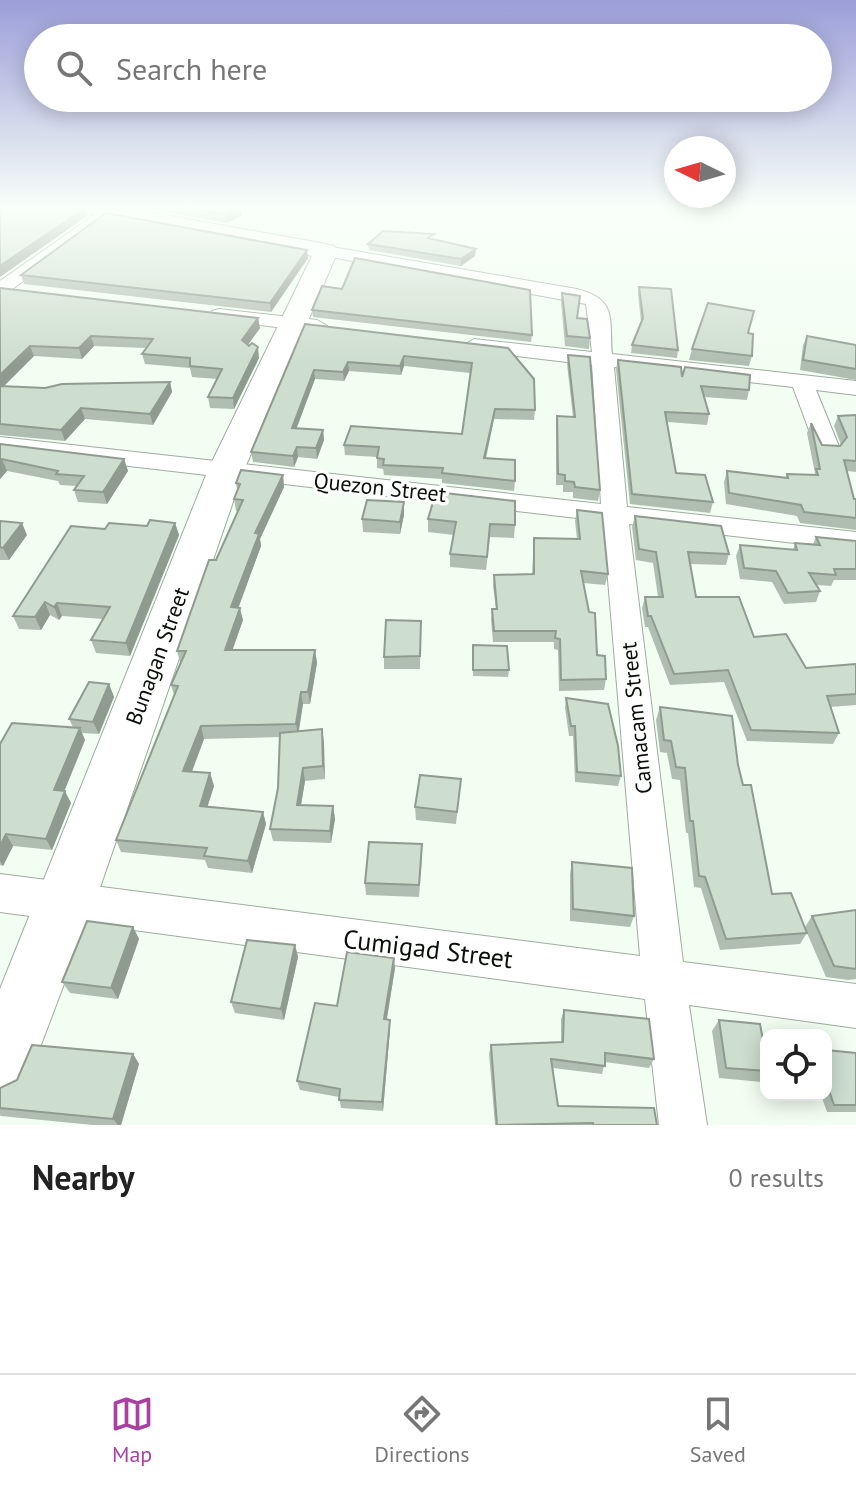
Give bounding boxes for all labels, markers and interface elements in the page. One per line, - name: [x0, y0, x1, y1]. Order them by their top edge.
- search box: [24, 24, 832, 112]
- icon: search: [52, 46, 96, 90]
- text: Search here: [116, 49, 267, 88]
- north arrow: [664, 136, 736, 208]
- street label: Quezon Street: [312, 466, 448, 508]
- street label: Bunagan Street: [119, 583, 195, 729]
- street label: Camacam Street: [614, 640, 658, 795]
- street label: Cumigad Street: [341, 922, 515, 975]
- map controls: [760, 1029, 832, 1101]
- button: locate: [760, 1029, 832, 1101]
- text: Nearby: [32, 1155, 134, 1199]
- text: 0 results: [729, 1161, 824, 1194]
- tab: Map: [110, 1392, 154, 1468]
- tab: Directions: [374, 1392, 470, 1468]
- tab: Saved: [690, 1392, 746, 1468]

